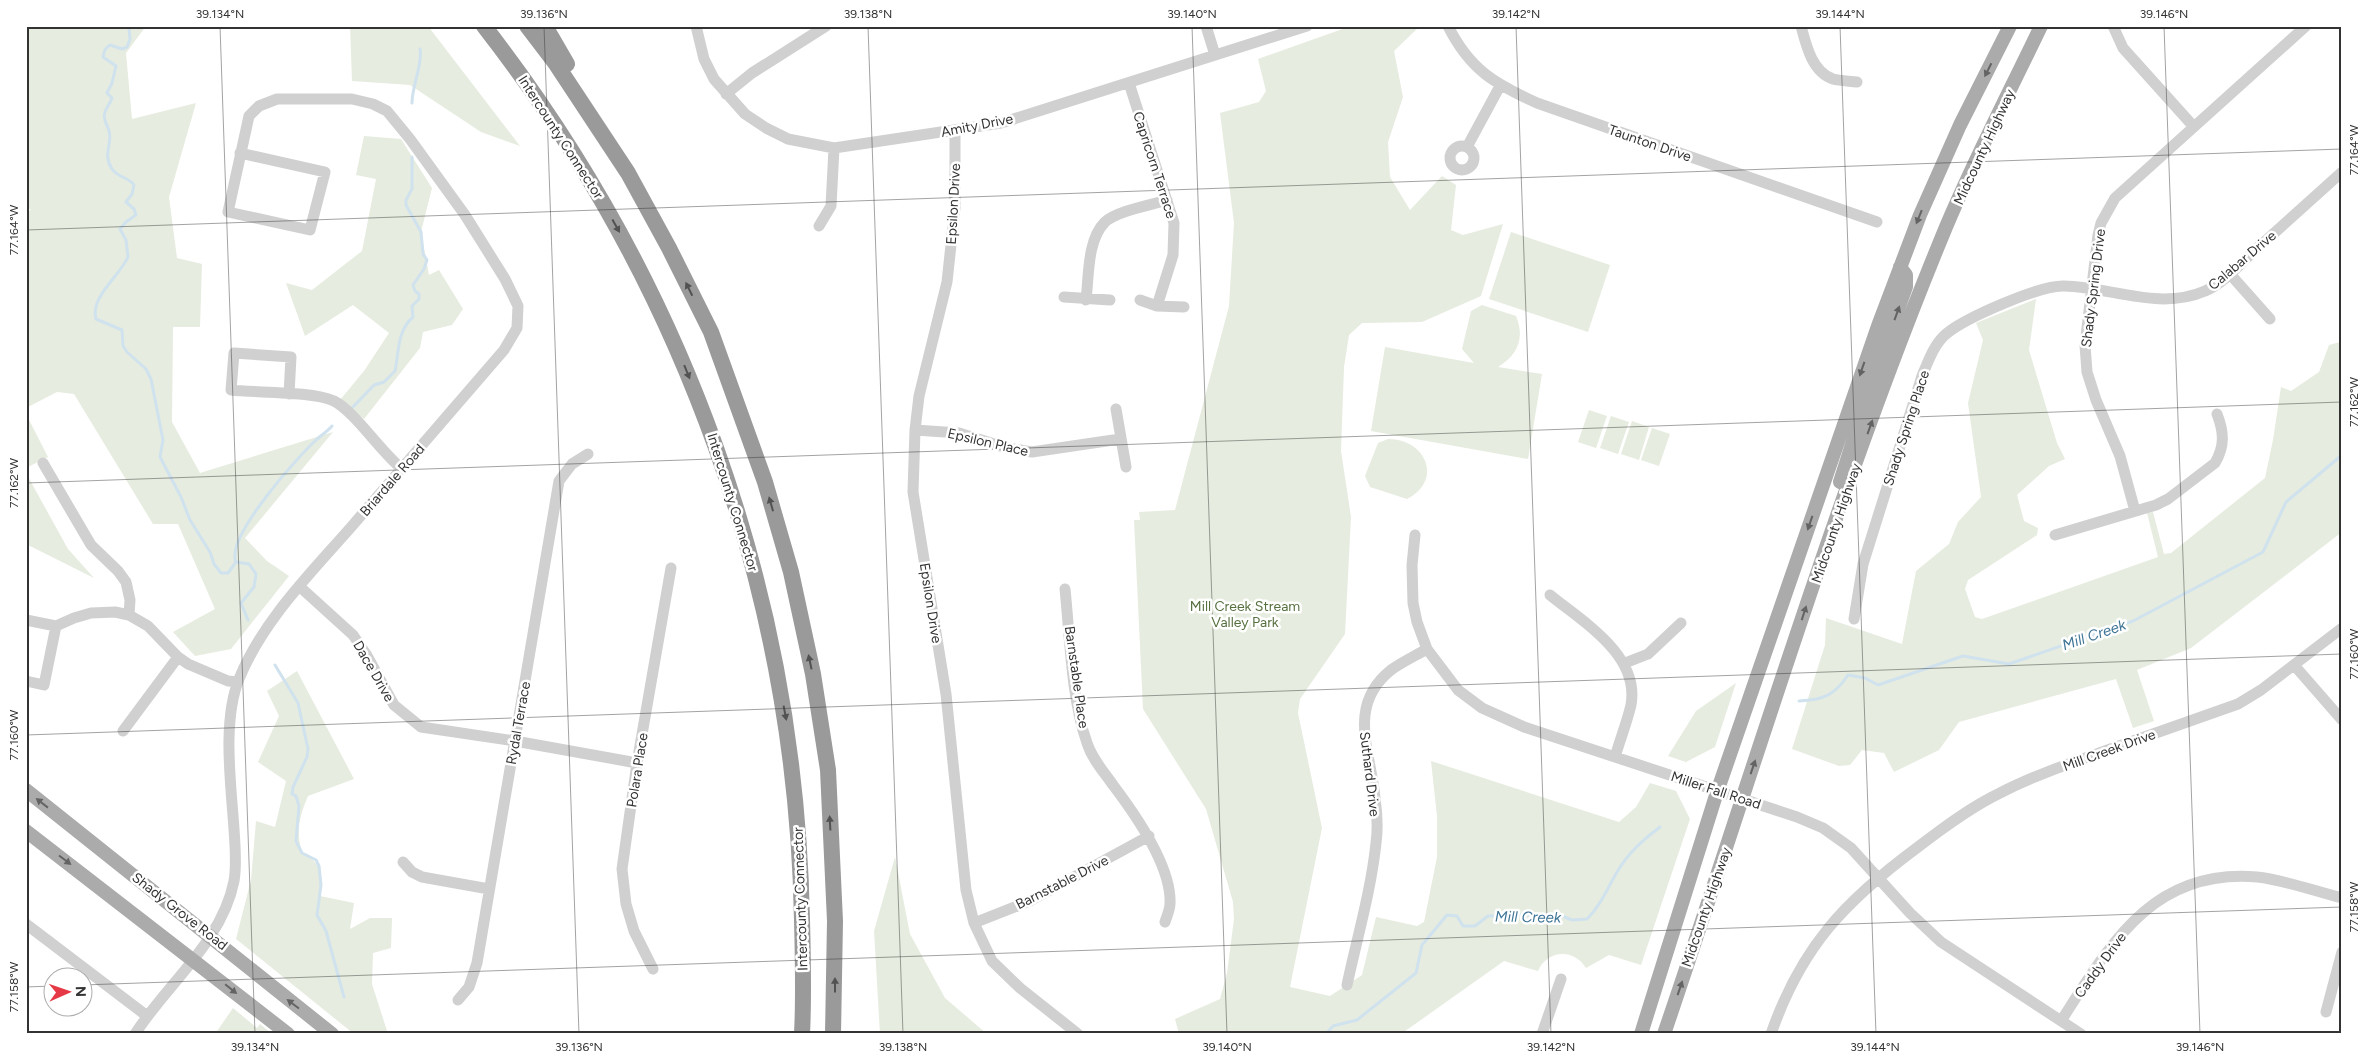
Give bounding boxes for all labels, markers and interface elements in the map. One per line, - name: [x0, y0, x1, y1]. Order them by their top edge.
- text: 39.134°N: [196, 7, 244, 21]
- text: 39.136°N: [520, 7, 568, 21]
- text: 39.138°N: [844, 7, 892, 21]
- text: 39.140°N: [1167, 7, 1217, 21]
- text: 39.142°N: [1492, 7, 1540, 21]
- text: 39.144°N: [1815, 7, 1865, 21]
- text: 39.146°N: [2140, 7, 2188, 21]
- one-way arrow: [1984, 62, 1992, 77]
- street label: Intercounty Connector: [514, 72, 607, 202]
- street label: Midcounty Highway: [1950, 86, 2019, 208]
- street label: Capricorn Terrace: [1129, 109, 1180, 221]
- street label: Amity Drive: [940, 110, 1015, 141]
- street label: Taunton Drive: [1606, 121, 1694, 166]
- text: 77.164°W: [2347, 124, 2361, 175]
- street label: Epsilon Drive: [943, 163, 964, 245]
- text: 77.164°W: [7, 204, 21, 255]
- one-way arrow: [1915, 210, 1923, 224]
- one-way arrow: [612, 218, 620, 233]
- street label: Shady Spring Drive: [2078, 227, 2109, 348]
- street label: Calabar Drive: [2205, 227, 2280, 294]
- one-way arrow: [685, 282, 693, 296]
- one-way arrow: [1893, 305, 1901, 320]
- one-way arrow: [1858, 362, 1866, 377]
- one-way arrow: [684, 364, 692, 379]
- street label: Shady Spring Place: [1880, 368, 1933, 488]
- text: 77.162°W: [2347, 377, 2361, 427]
- one-way arrow: [1867, 419, 1874, 434]
- street label: Epsilon Place: [946, 425, 1030, 460]
- street label: Intercounty Connector: [703, 431, 762, 574]
- street label: Briardale Road: [356, 441, 428, 520]
- text: 77.162°W: [7, 458, 21, 508]
- street label: Midcounty Highway: [1808, 460, 1865, 585]
- one-way arrow: [767, 496, 775, 511]
- one-way arrow: [1806, 516, 1814, 531]
- street label: Epsilon Drive: [916, 562, 945, 645]
- park label: Mill Creek Stream Valley Park: [1190, 598, 1300, 631]
- one-way arrow: [1801, 605, 1809, 620]
- water label: Mill Creek: [2060, 615, 2129, 654]
- street label: Barnstable Place: [1061, 625, 1092, 730]
- text: 77.160°W: [2347, 628, 2361, 679]
- street label: Dace Drive: [349, 638, 398, 705]
- one-way arrow: [806, 654, 814, 669]
- street label: Rydal Terrace: [503, 680, 534, 766]
- one-way arrow: [781, 705, 789, 721]
- text: 77.160°W: [7, 709, 21, 760]
- street label: Mill Creek Drive: [2060, 726, 2158, 775]
- street label: Polara Place: [623, 731, 652, 809]
- street label: Suthard Drive: [1356, 731, 1383, 818]
- one-way arrow: [1750, 759, 1758, 774]
- street label: Miller Fall Road: [1669, 768, 1763, 813]
- one-way arrow: [36, 797, 49, 808]
- one-way arrow: [826, 814, 834, 830]
- street label: Intercounty Connector: [789, 827, 812, 971]
- street label: Midcounty Highway: [1678, 844, 1735, 969]
- street label: Barnstable Drive: [1013, 852, 1112, 913]
- one-way arrow: [58, 855, 71, 866]
- street label: Shady Grove Road: [129, 869, 231, 954]
- text: 77.158°W: [2347, 881, 2361, 932]
- water label: Mill Creek: [1495, 907, 1562, 927]
- street label: Caddy Drive: [2071, 929, 2130, 1001]
- text: 77.158°W: [7, 961, 21, 1012]
- north arrow: [42, 968, 92, 1018]
- one-way arrow: [831, 977, 839, 993]
- one-way arrow: [1676, 980, 1684, 995]
- one-way arrow: [225, 983, 238, 994]
- text: N: [72, 986, 89, 997]
- one-way arrow: [287, 999, 300, 1010]
- text: 39.134°N: [231, 1040, 279, 1054]
- text: 39.136°N: [555, 1040, 603, 1054]
- text: 39.138°N: [879, 1040, 927, 1054]
- text: 39.140°N: [1202, 1040, 1252, 1054]
- text: 39.142°N: [1527, 1040, 1575, 1054]
- text: 39.144°N: [1850, 1040, 1900, 1054]
- text: 39.146°N: [2176, 1040, 2224, 1054]

